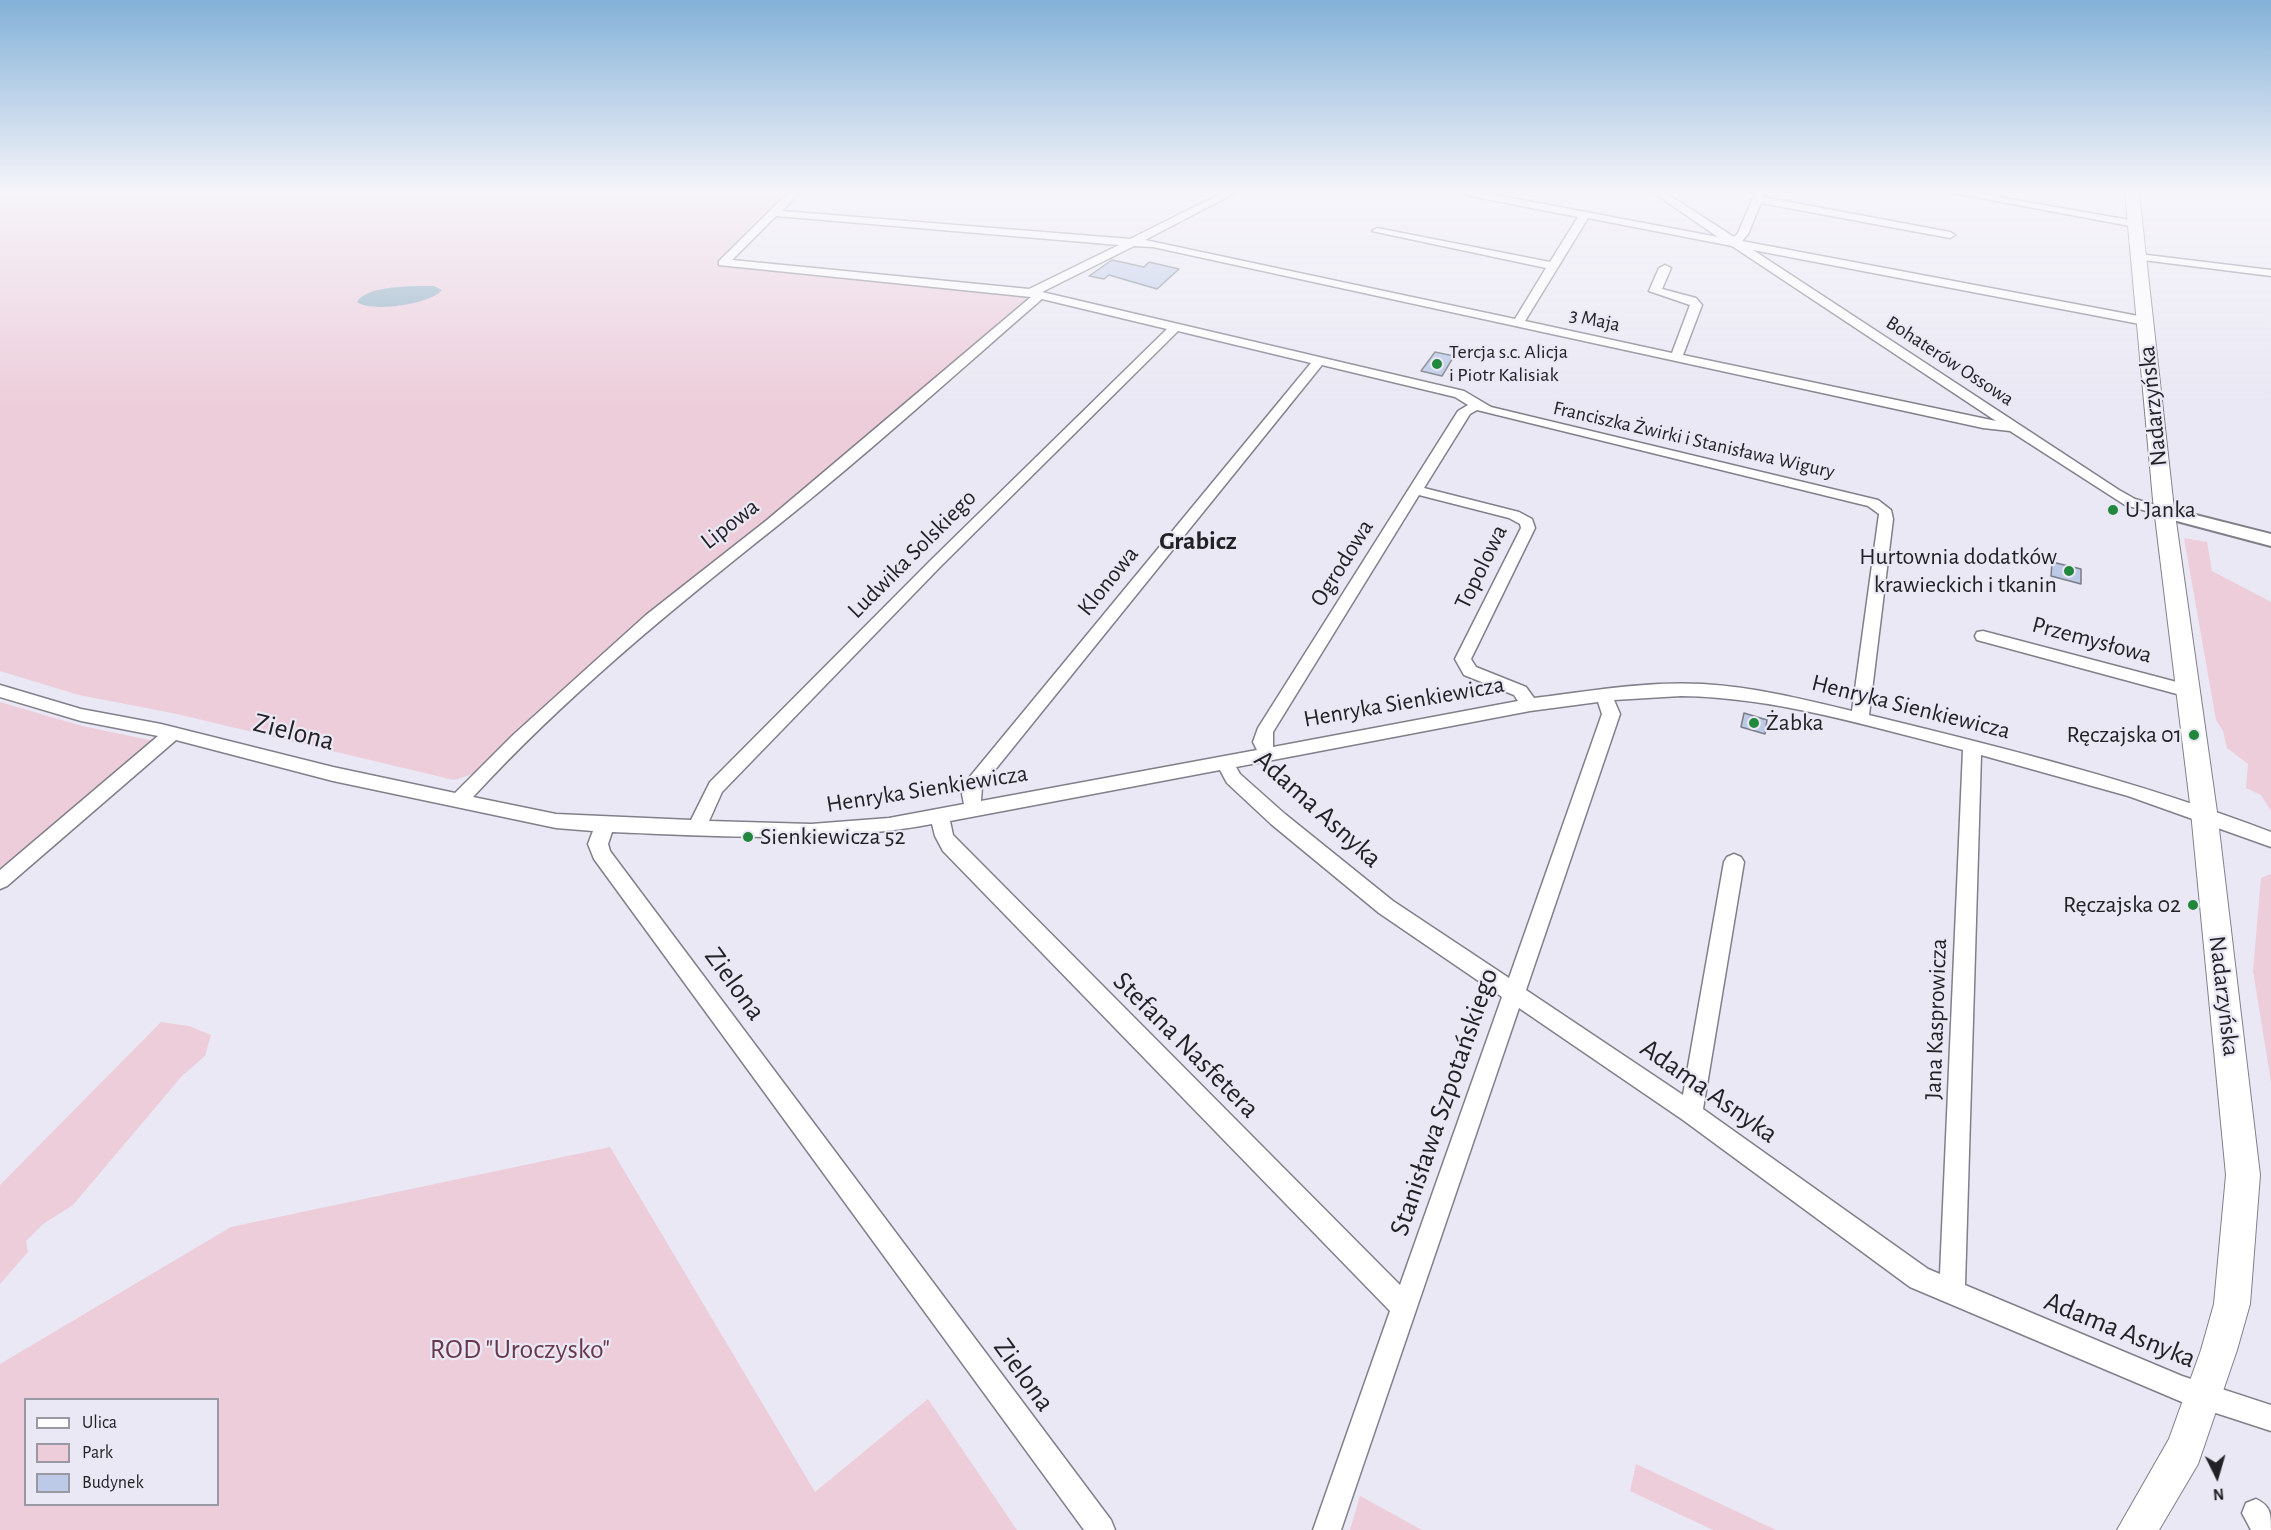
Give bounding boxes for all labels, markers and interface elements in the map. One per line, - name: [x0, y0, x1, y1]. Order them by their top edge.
- street label: 3 Maja: [1568, 303, 1622, 337]
- street label: Bohaterów Ossowa: [1882, 311, 2018, 411]
- place label: Tercja s.c. Alicja i Piotr Kalisiak: [1449, 340, 1568, 387]
- street label: Nadarzyńska: [2132, 344, 2174, 468]
- marker: Tercja s.c. Alicja i Piotr Kalisiak: [1430, 357, 1444, 371]
- street label: Franciszka Żwirki i Stanisława Wigury: [1551, 396, 1837, 484]
- street label: Ludwika Solskiego: [842, 484, 982, 624]
- street label: Lipowa: [695, 492, 765, 556]
- place label: U Janka: [2125, 496, 2196, 524]
- marker: U Janka: [2106, 503, 2120, 517]
- street label: Ogrodowa: [1304, 514, 1380, 612]
- street label: Topolowa: [1448, 520, 1514, 614]
- district label: Grabicz: [1159, 525, 1237, 557]
- street label: Klonowa: [1071, 540, 1145, 622]
- place label: Hurtownia dodatków krawieckich i tkanin: [1859, 543, 2057, 599]
- marker: Hurtownia dodatków krawieckich i tkanin: [2062, 564, 2076, 578]
- street label: Przemysłowa: [2029, 610, 2155, 670]
- street label: Henryka Sienkiewicza: [1809, 668, 2013, 746]
- street label: Henryka Sienkiewicza: [1301, 670, 1507, 734]
- street label: Zielona: [250, 706, 338, 758]
- place label: Żabka: [1766, 709, 1824, 737]
- marker: Żabka: [1747, 716, 1761, 730]
- place label: Ręczajska 01: [2067, 721, 2182, 749]
- marker: Ręczajska 01: [2187, 728, 2201, 742]
- street label: Adama Asnyka: [1247, 743, 1389, 875]
- street label: Henryka Sienkiewicza: [824, 759, 1030, 819]
- place label: Sienkiewicza 52: [760, 823, 906, 851]
- marker: Sienkiewicza 52: [741, 830, 755, 844]
- place label: Ręczajska 02: [2063, 891, 2181, 919]
- marker: Ręczajska 02: [2186, 898, 2200, 912]
- street label: Nadarzyńska: [2202, 934, 2246, 1058]
- street label: Jana Kasprowicza: [1919, 938, 1953, 1100]
- street label: Zielona: [697, 941, 773, 1027]
- street label: Stanisława Szpotańskiego: [1382, 964, 1506, 1240]
- street label: Stefana Nasfetera: [1106, 965, 1266, 1125]
- street label: Adama Asnyka: [1634, 1031, 1784, 1151]
- street label: Adama Asnyka: [2039, 1284, 2201, 1376]
- street label: Zielona: [986, 1332, 1062, 1418]
- park label: ROD "Uroczysko": [430, 1333, 610, 1367]
- legend: [24, 1398, 219, 1506]
- text: Ulica: [82, 1414, 117, 1432]
- text: Park: [82, 1444, 113, 1462]
- north arrow: [2187, 1446, 2247, 1506]
- text: Budynek: [82, 1474, 144, 1492]
- text: N: [2212, 1485, 2225, 1502]

